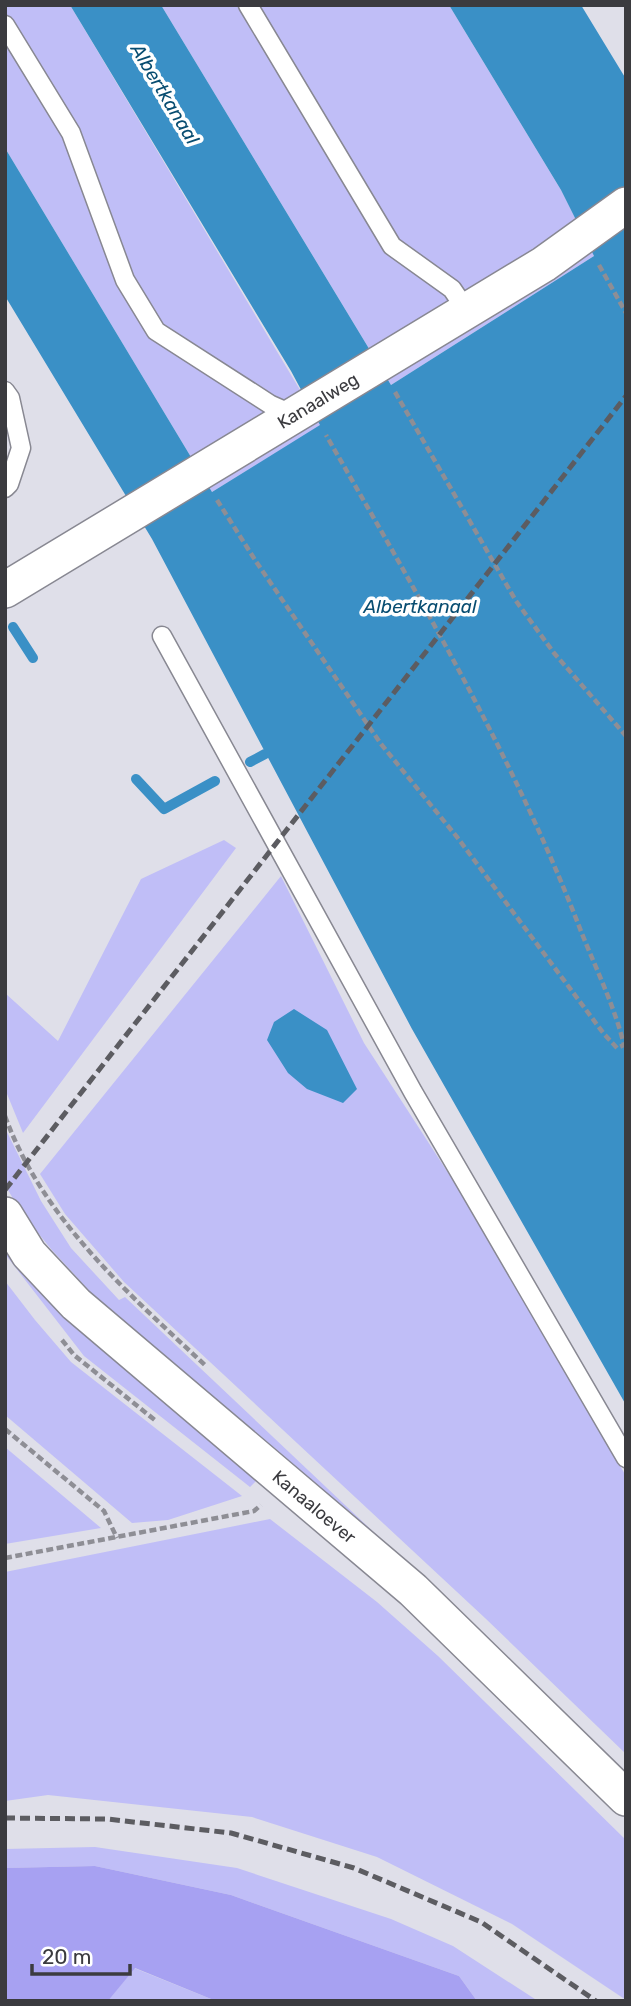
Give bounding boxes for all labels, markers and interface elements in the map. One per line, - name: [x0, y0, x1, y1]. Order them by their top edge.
- water label: Albertkanaal: [125, 39, 204, 149]
- street label: Kanaalweg: [273, 368, 363, 434]
- water label: Albertkanaal: [362, 595, 477, 618]
- street label: Kanaaloever: [268, 1466, 360, 1548]
- scale bar: [32, 1932, 130, 1976]
- text: 20 m: [42, 1944, 91, 1969]

